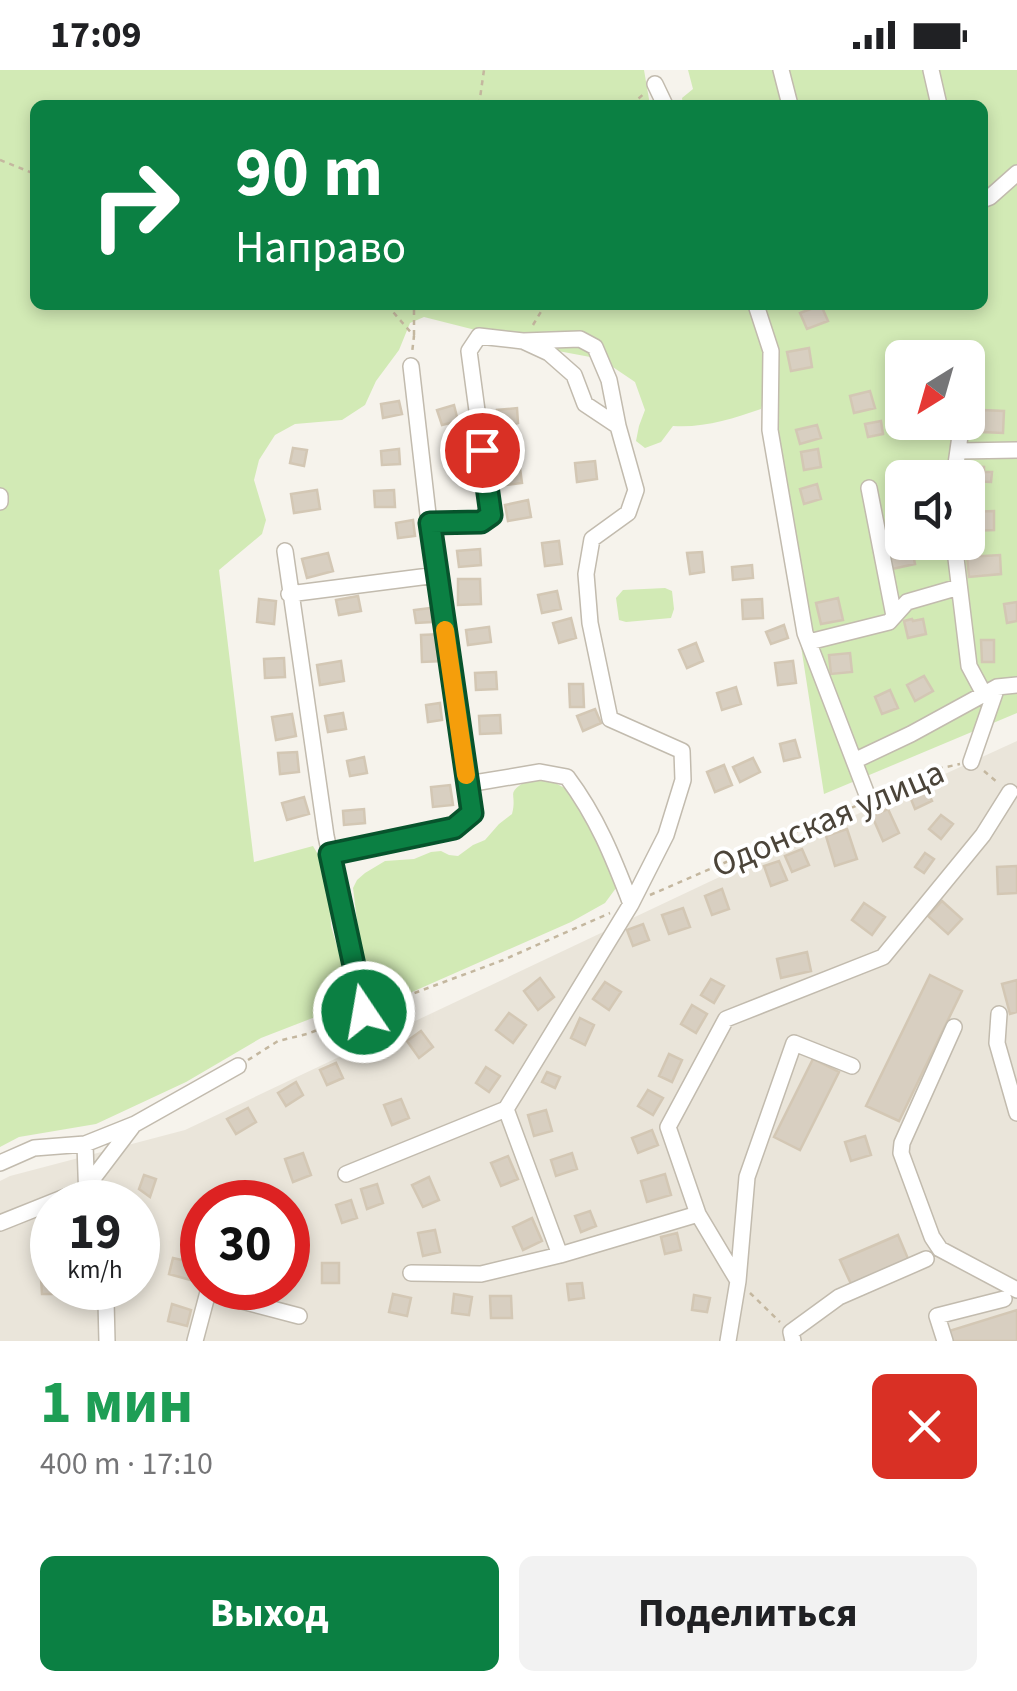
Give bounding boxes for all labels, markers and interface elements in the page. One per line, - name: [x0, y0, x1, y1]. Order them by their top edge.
- text: 17:09: [50, 8, 142, 62]
- text: 90 m: [235, 123, 383, 223]
- icon: right: [70, 140, 200, 270]
- text: Направо: [235, 216, 406, 280]
- north arrow: [885, 340, 985, 440]
- map controls: [885, 340, 985, 560]
- pin: [440, 408, 525, 493]
- icon: arrive: [455, 423, 510, 478]
- button: sound: [885, 460, 985, 560]
- street label: Одонская улица: [704, 748, 952, 890]
- position arrow: [312, 960, 416, 1064]
- speed limit sign: 30: [180, 1180, 310, 1310]
- text: 19: [69, 1197, 121, 1268]
- text: km/h: [67, 1252, 123, 1288]
- text: 1 мин: [40, 1361, 193, 1446]
- button: close: [872, 1374, 977, 1479]
- text: 400 m · 17:10: [40, 1441, 213, 1487]
- button: Выход: [40, 1556, 499, 1671]
- button: Поделиться: [519, 1556, 977, 1671]

